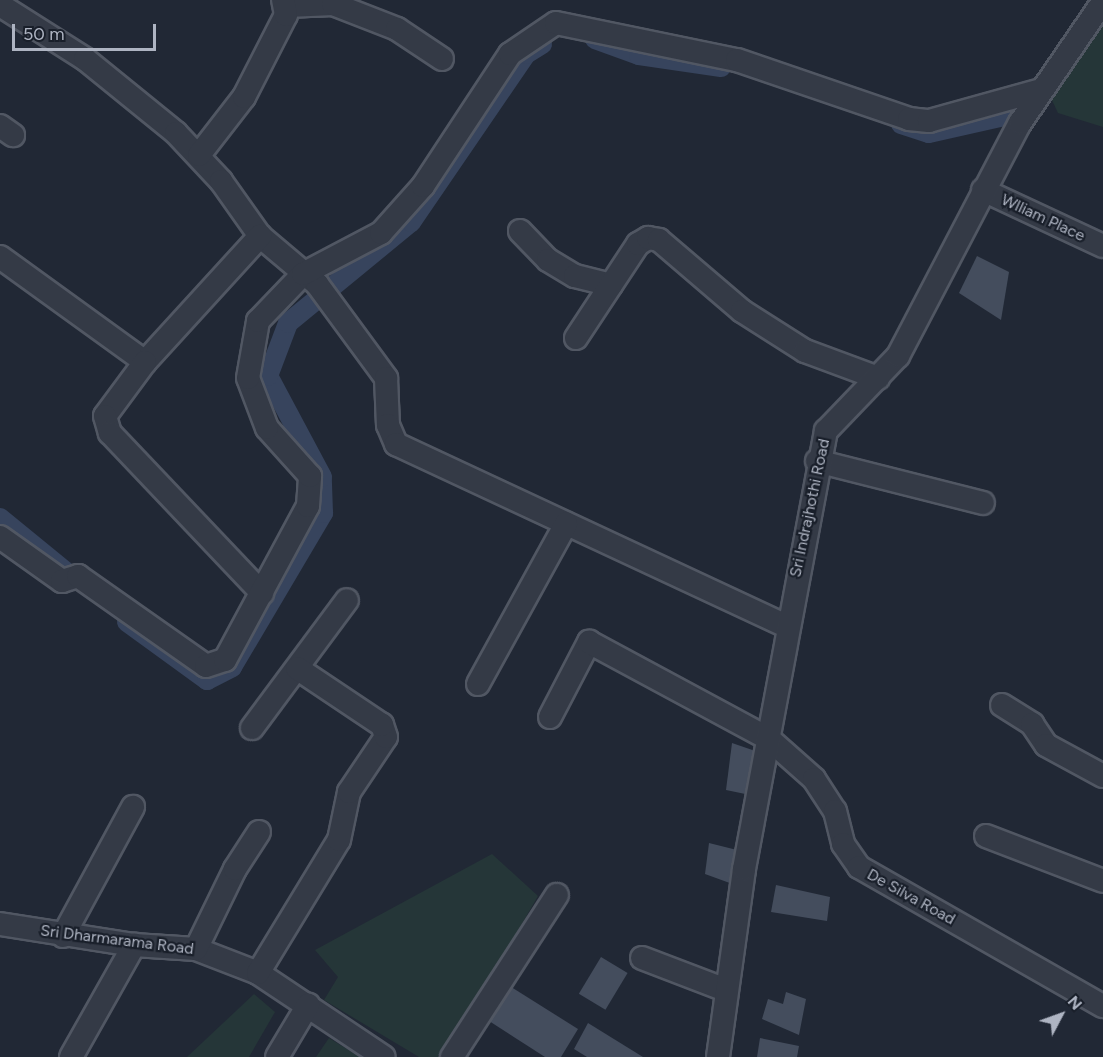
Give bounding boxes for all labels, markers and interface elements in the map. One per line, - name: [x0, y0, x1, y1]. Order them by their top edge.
- scale bar: [15, 12, 159, 50]
- text: 50 m: [23, 23, 65, 45]
- street label: Wlliam Place: [998, 190, 1088, 246]
- street label: Sri Indrajhothi Road: [786, 437, 834, 579]
- street label: De Silva Road: [864, 865, 958, 929]
- street label: Sri Dharmarama Road: [39, 921, 195, 959]
- north arrow: [1031, 985, 1091, 1045]
- text: N: [1064, 992, 1086, 1014]

